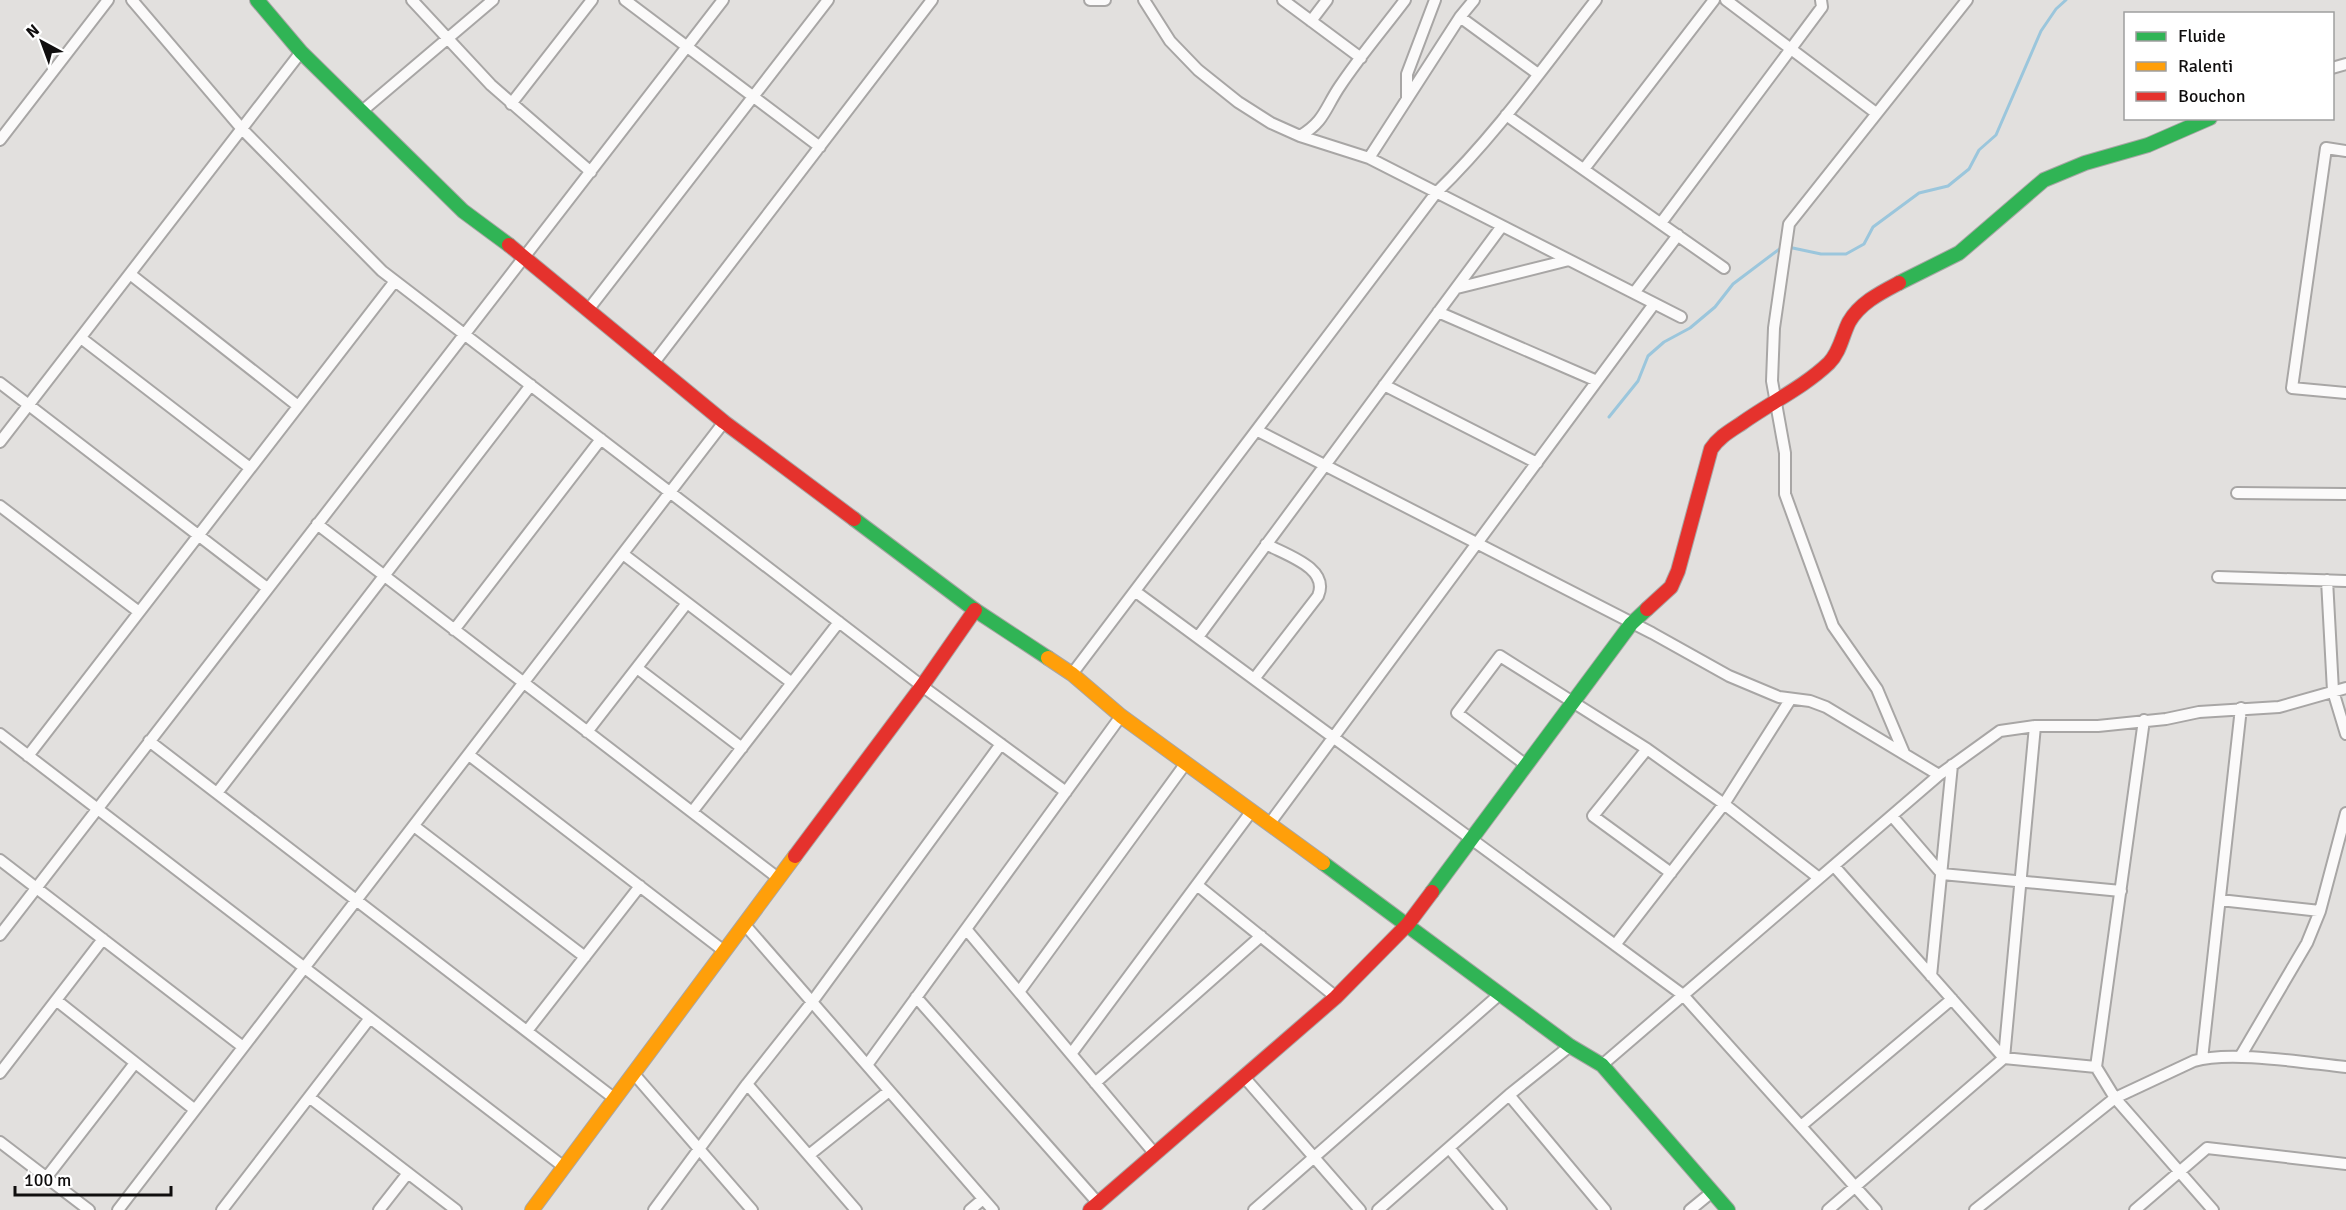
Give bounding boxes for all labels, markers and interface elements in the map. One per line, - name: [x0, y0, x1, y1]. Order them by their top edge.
- north arrow: [12, 12, 72, 72]
- legend: [2124, 12, 2334, 120]
- text: N: [22, 20, 44, 43]
- text: Fluide: [2178, 25, 2226, 47]
- text: Ralenti: [2178, 55, 2233, 77]
- text: Bouchon: [2178, 85, 2246, 107]
- scale bar: [15, 1159, 171, 1197]
- text: 100 m: [24, 1169, 71, 1191]

